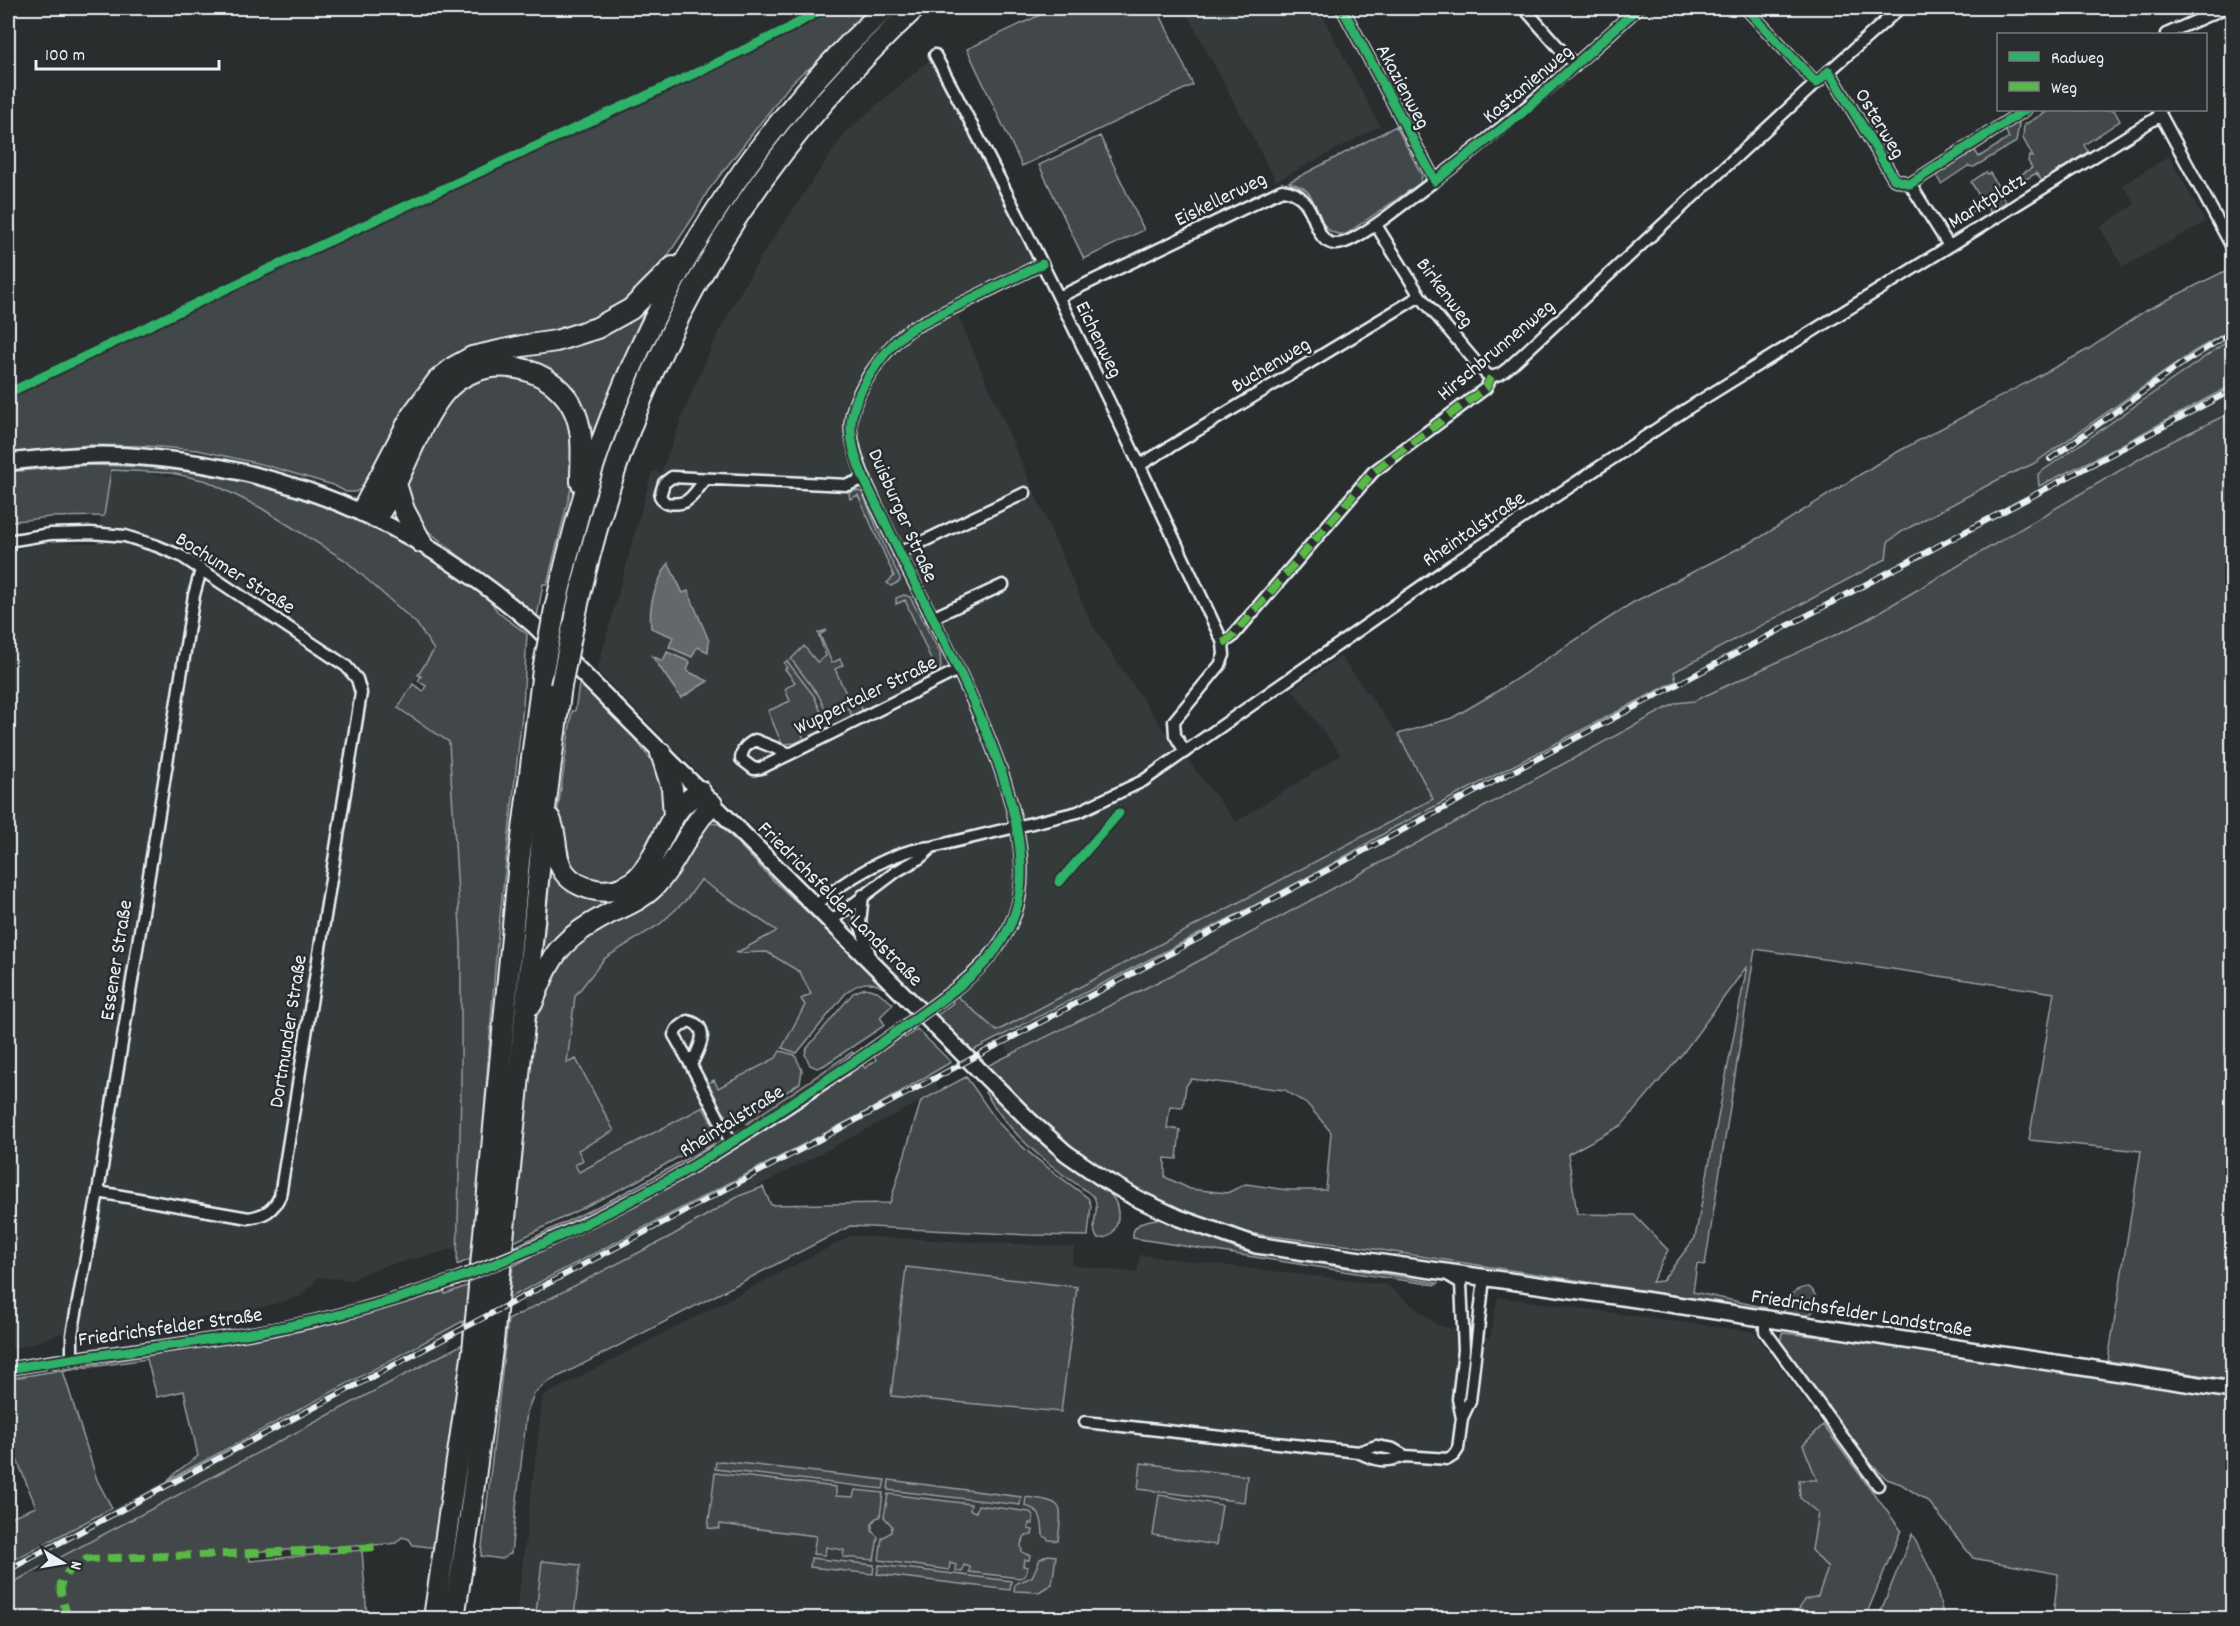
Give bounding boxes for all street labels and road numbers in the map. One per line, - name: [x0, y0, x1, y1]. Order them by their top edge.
- street label: Kastanienweg: [1477, 38, 1581, 132]
- street label: Akazienweg: [1366, 39, 1436, 135]
- street label: Osterweg: [1846, 84, 1911, 166]
- street label: Eiskellerweg: [1170, 166, 1272, 236]
- street label: Marktplatz: [1943, 167, 2032, 238]
- street label: Birkenweg: [1407, 252, 1480, 335]
- street label: Hirschbrunnenweg: [1432, 293, 1562, 410]
- street label: Eichenweg: [1066, 297, 1129, 384]
- street label: Buchenweg: [1226, 331, 1317, 402]
- street label: Duisburger Straße: [858, 445, 944, 588]
- street label: Rheintalstraße: [1417, 485, 1532, 576]
- street label: Bochumer Straße: [169, 526, 300, 623]
- street label: Wuppertaler Straße: [790, 649, 943, 744]
- street label: Friedrichsfelder Landstraße: [749, 816, 928, 995]
- street label: Essener Straße: [94, 898, 142, 1023]
- street label: Dortmunder Straße: [263, 953, 317, 1110]
- street label: Rheintalstraße: [674, 1078, 791, 1167]
- street label: Friedrichsfelder Landstraße: [1749, 1283, 1974, 1347]
- street label: Friedrichsfelder Straße: [76, 1301, 265, 1357]

